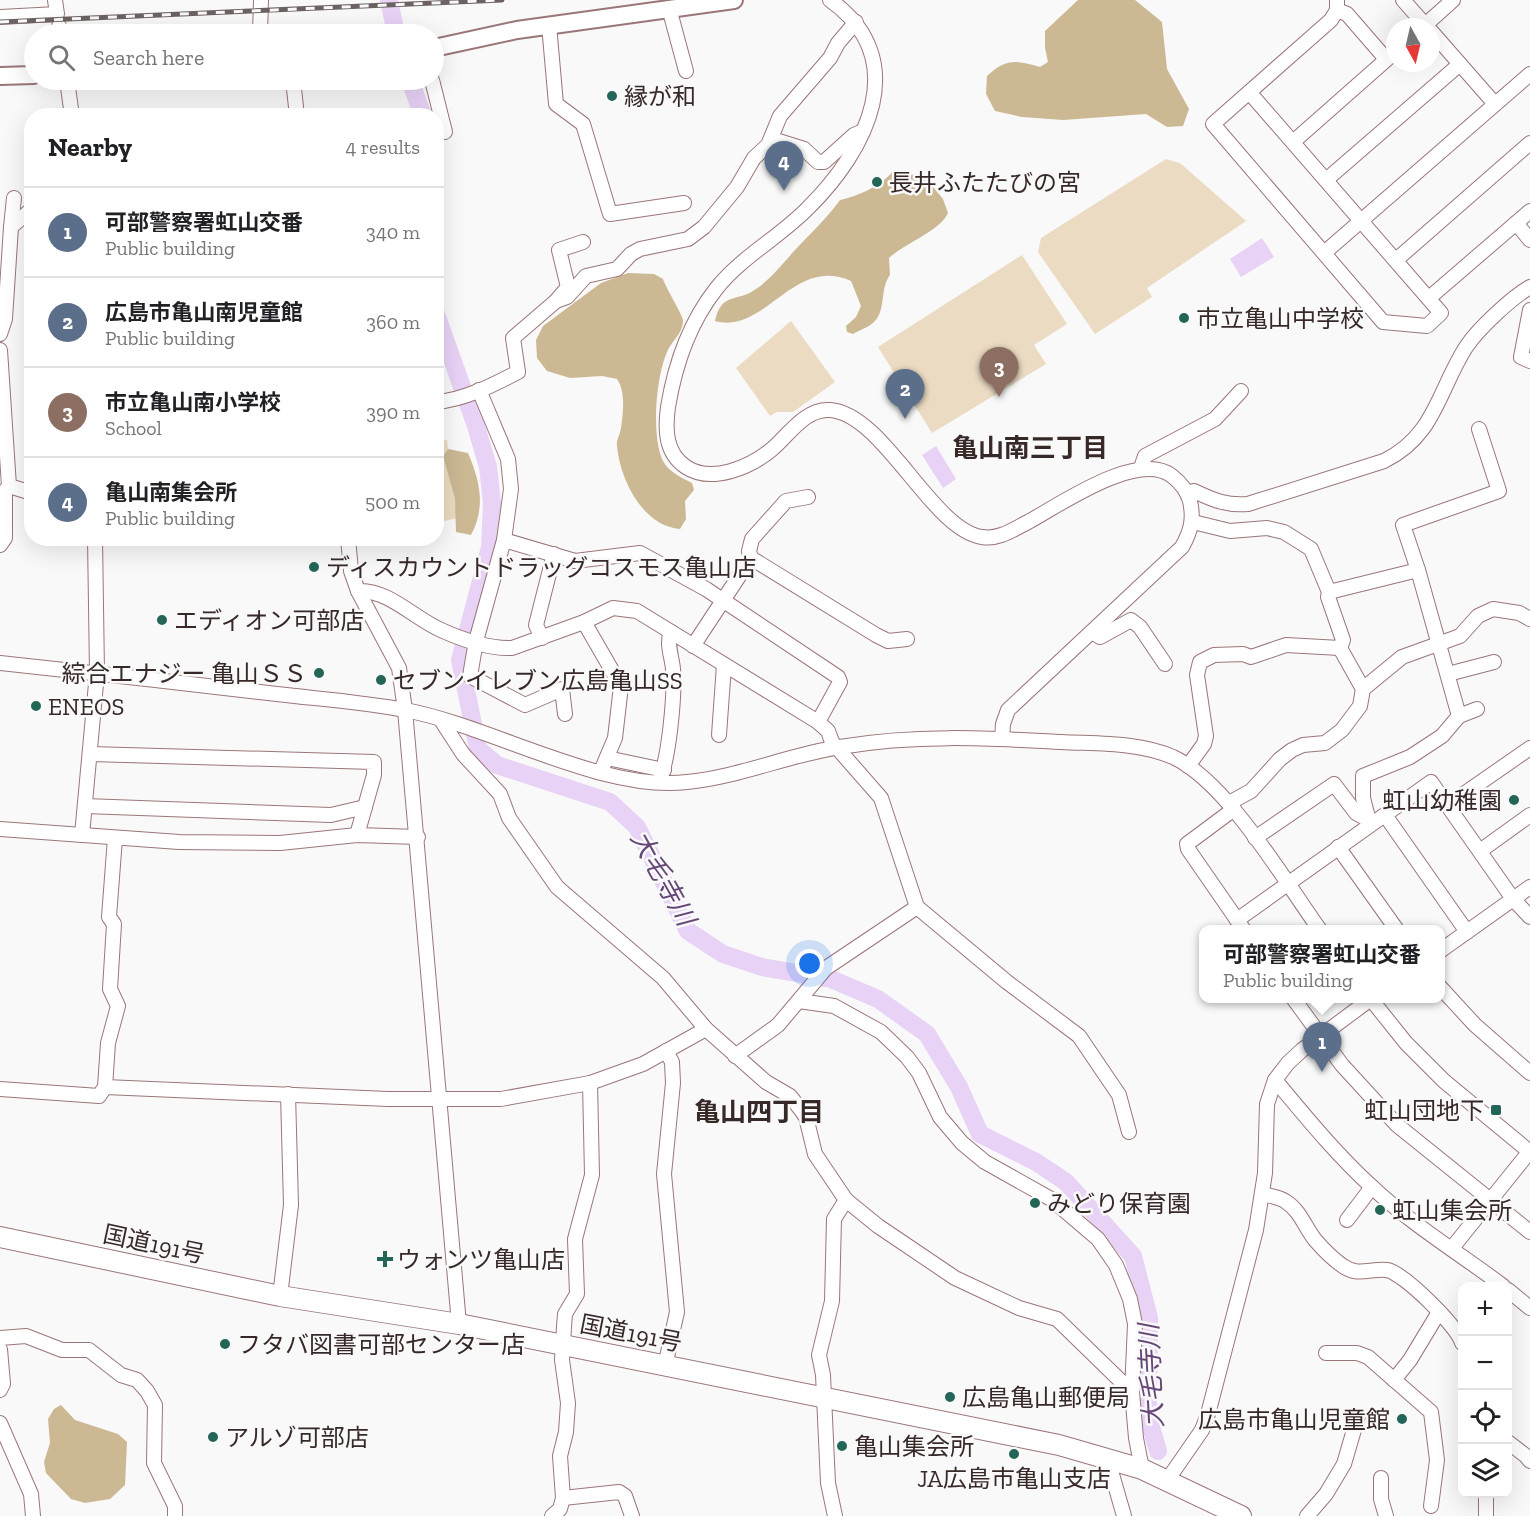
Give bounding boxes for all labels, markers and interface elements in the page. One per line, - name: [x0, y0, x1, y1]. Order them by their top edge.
- north arrow: [1386, 18, 1440, 72]
- search box: [24, 24, 444, 90]
- icon: search: [45, 41, 78, 74]
- text: Search here: [93, 44, 204, 71]
- place label: 縁が和: [624, 82, 696, 111]
- marker: 縁が和: [605, 89, 619, 103]
- text: Nearby: [48, 131, 132, 163]
- text: 4 results: [345, 135, 420, 159]
- pin: 4: [764, 142, 804, 191]
- place label: 長井ふたたびの宮: [889, 168, 1081, 197]
- marker: 長井ふたたびの宮: [870, 175, 884, 189]
- text: 可部警察署虹山交番: [105, 209, 303, 236]
- text: 1: [63, 220, 72, 244]
- text: 340 m: [366, 220, 420, 244]
- text: Public building: [105, 236, 235, 260]
- text: 広島市亀山南児童館: [105, 299, 303, 326]
- place label: 市立亀山中学校: [1196, 304, 1364, 333]
- text: 2: [62, 310, 73, 334]
- text: 360 m: [366, 310, 420, 334]
- marker: 市立亀山中学校: [1177, 311, 1191, 325]
- text: Public building: [105, 326, 235, 350]
- pin: 3: [980, 348, 1018, 397]
- pin: 2: [886, 370, 924, 419]
- text: 市立亀山南小学校: [105, 389, 281, 416]
- text: 3: [62, 400, 73, 424]
- text: 390 m: [366, 400, 420, 424]
- text: School: [105, 416, 162, 440]
- district label: 亀山南三丁目: [952, 432, 1108, 464]
- text: 亀山南集会所: [105, 479, 237, 506]
- text: 4: [62, 490, 73, 514]
- text: 500 m: [365, 490, 420, 514]
- text: Public building: [105, 506, 235, 530]
- place label: ディスカウントドラッグコスモス亀山店: [326, 553, 756, 582]
- marker: ディスカウントドラッグコスモス亀山店: [307, 560, 321, 574]
- place label: エディオン可部店: [174, 606, 364, 635]
- marker: エディオン可部店: [155, 613, 169, 627]
- place label: 綜合エナジー 亀山ＳＳ: [62, 659, 307, 688]
- marker: 綜合エナジー 亀山ＳＳ: [312, 666, 326, 680]
- place label: セブンイレブン広島亀山SS: [393, 666, 683, 695]
- marker: セブンイレブン広島亀山SS: [374, 673, 388, 687]
- place label: ENEOS: [48, 692, 124, 721]
- marker: ENEOS: [29, 699, 43, 713]
- place label: 虹山幼稚園: [1382, 786, 1502, 815]
- marker: 虹山幼稚園: [1507, 793, 1521, 807]
- water label: 大毛寺川: [624, 825, 704, 934]
- popup: [1199, 925, 1445, 1003]
- text: 可部警察署虹山交番: [1223, 941, 1421, 968]
- your location: [795, 949, 824, 978]
- text: Public building: [1223, 968, 1353, 992]
- pin: 1: [1302, 1022, 1342, 1072]
- district label: 亀山四丁目: [694, 1096, 824, 1128]
- place label: 虹山団地下: [1364, 1096, 1484, 1125]
- marker: 虹山団地下: [1489, 1103, 1503, 1117]
- place label: みどり保育園: [1047, 1189, 1191, 1218]
- marker: みどり保育園: [1028, 1196, 1042, 1210]
- place label: 虹山集会所: [1392, 1196, 1512, 1225]
- marker: 虹山集会所: [1373, 1203, 1387, 1217]
- street label: 国道191号: [100, 1219, 208, 1269]
- place label: ウォンツ亀山店: [397, 1245, 565, 1274]
- marker: ウォンツ亀山店: [378, 1252, 392, 1266]
- map controls: [1458, 1282, 1512, 1498]
- button: +: [1458, 1282, 1512, 1336]
- street label: 国道191号: [578, 1309, 684, 1357]
- water label: 大毛寺川: [1132, 1320, 1170, 1429]
- place label: フタバ図書可部センター店: [237, 1330, 525, 1359]
- button: −: [1458, 1336, 1512, 1390]
- marker: フタバ図書可部センター店: [218, 1337, 232, 1351]
- place label: 広島亀山郵便局: [962, 1383, 1130, 1412]
- marker: 広島亀山郵便局: [943, 1390, 957, 1404]
- button: locate: [1458, 1390, 1512, 1444]
- place label: 広島市亀山児童館: [1198, 1405, 1390, 1434]
- marker: 広島市亀山児童館: [1395, 1412, 1409, 1426]
- place label: アルゾ可部店: [225, 1423, 369, 1452]
- marker: アルゾ可部店: [206, 1430, 220, 1444]
- place label: 亀山集会所: [854, 1432, 974, 1461]
- marker: 亀山集会所: [835, 1439, 849, 1453]
- button: layers: [1458, 1444, 1512, 1498]
- marker: JA広島市亀山支店: [1007, 1447, 1021, 1461]
- place label: JA広島市亀山支店: [917, 1464, 1111, 1493]

